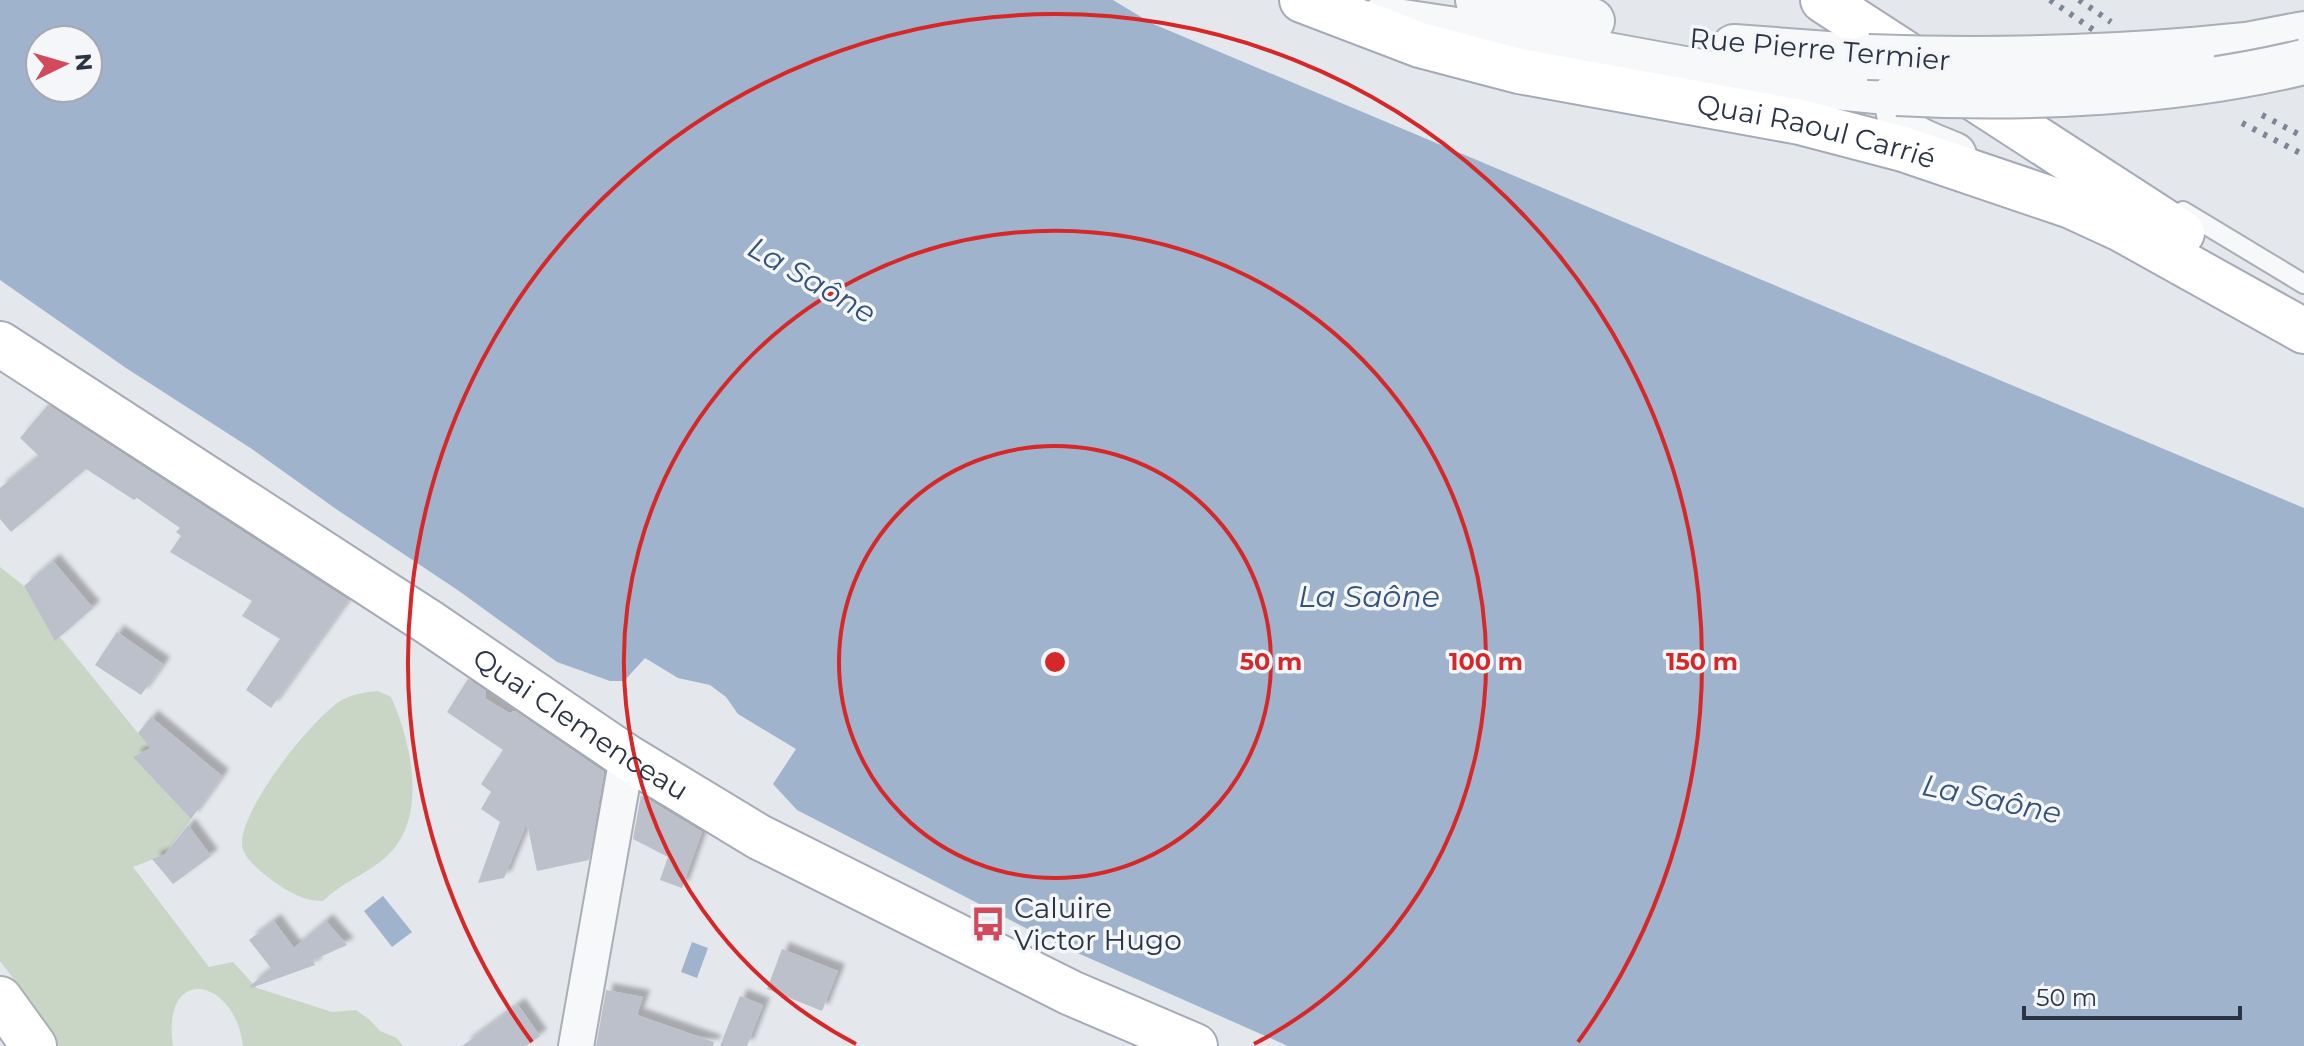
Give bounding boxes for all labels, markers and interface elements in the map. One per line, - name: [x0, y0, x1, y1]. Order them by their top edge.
- street label: Rue Pierre Termier: [1688, 21, 1952, 77]
- north arrow: [24, 24, 104, 104]
- text: N: [69, 52, 98, 72]
- street label: Quai Raoul Carrié: [1694, 87, 1940, 176]
- water label: La Saône: [741, 229, 883, 331]
- water label: La Saône: [1298, 578, 1440, 615]
- street label: Quai Clemenceau: [467, 640, 695, 807]
- text: 50 m: [1240, 647, 1302, 676]
- text: 100 m: [1449, 647, 1523, 676]
- text: 150 m: [1666, 647, 1738, 676]
- centre of rings: [1041, 648, 1069, 676]
- water label: La Saône: [1919, 766, 2065, 832]
- place label: Caluire Victor Hugo: [1014, 891, 1182, 957]
- bus stop icon: Caluire Victor Hugo: [969, 905, 1007, 943]
- scale bar: [2024, 970, 2240, 1020]
- text: 50 m: [2036, 983, 2097, 1012]

